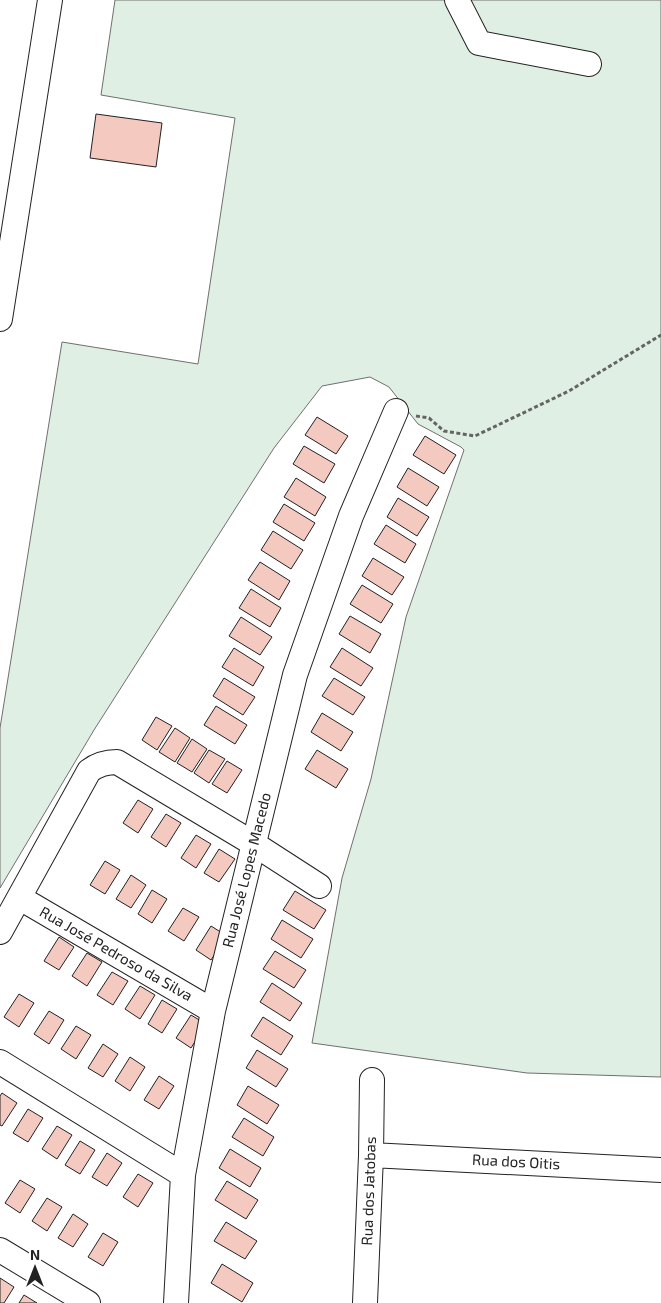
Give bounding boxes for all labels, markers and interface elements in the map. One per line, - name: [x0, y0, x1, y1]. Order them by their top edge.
- street label: Rua José Lopes Macedo: [218, 790, 274, 949]
- street label: Rua José Pedroso da Silva: [37, 902, 196, 1004]
- street label: Rua dos Jatobas: [357, 1136, 379, 1246]
- street label: Rua dos Oitis: [472, 1150, 561, 1172]
- north arrow: [10, 1243, 60, 1293]
- text: N: [30, 1246, 40, 1263]

